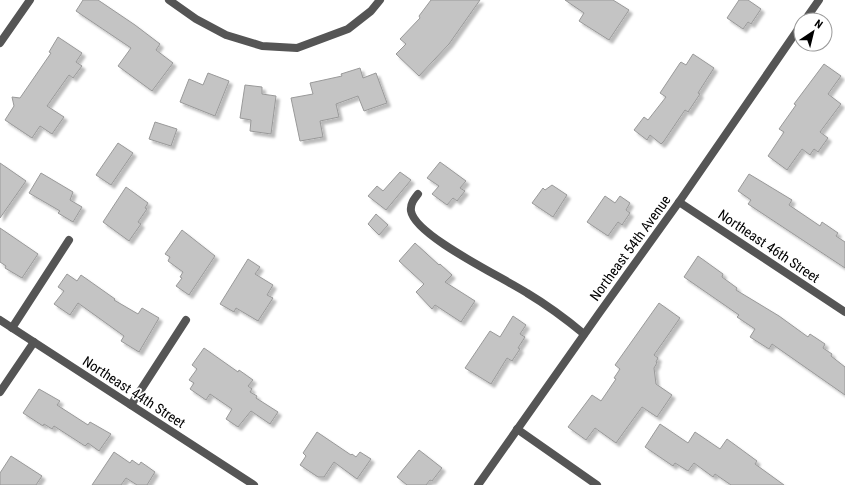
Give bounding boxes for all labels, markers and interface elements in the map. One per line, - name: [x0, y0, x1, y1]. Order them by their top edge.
- north arrow: [793, 12, 833, 52]
- text: N: [812, 17, 825, 32]
- street label: Northeast 54th Avenue: [586, 192, 674, 304]
- street label: Northeast 46th Street: [715, 206, 823, 286]
- street label: Northeast 44th Street: [80, 353, 188, 431]

